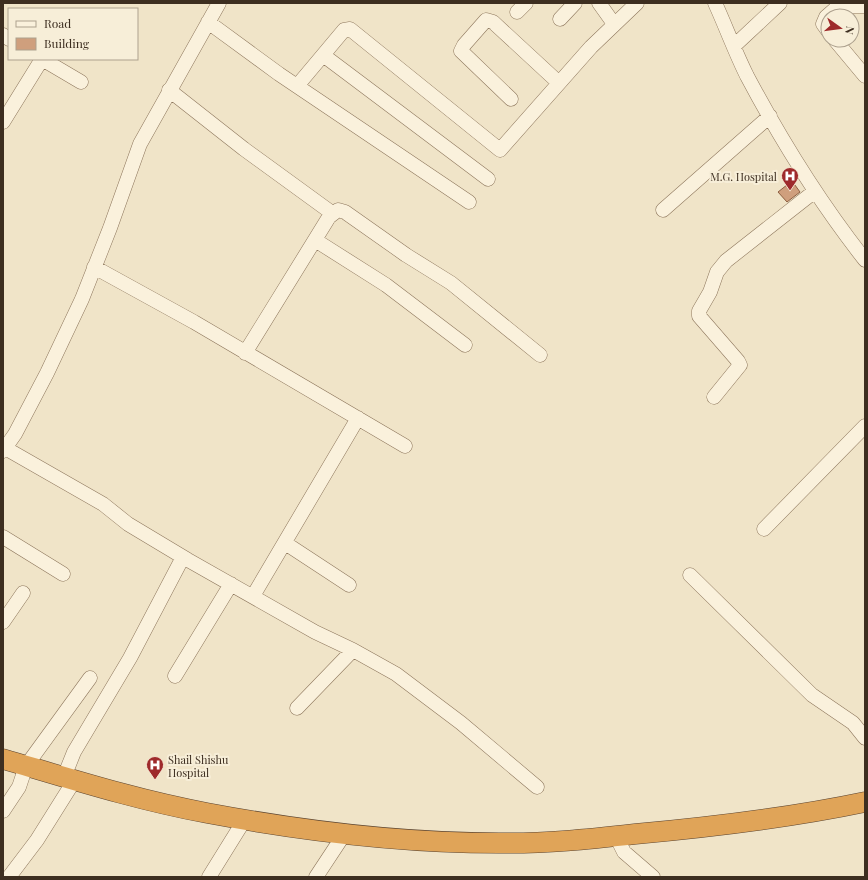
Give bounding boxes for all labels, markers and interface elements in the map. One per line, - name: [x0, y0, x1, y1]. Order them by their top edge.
- legend: [8, 8, 138, 60]
- north arrow: [820, 8, 860, 48]
- text: Road: [44, 15, 71, 31]
- text: N: [842, 25, 858, 36]
- text: Building: [44, 35, 90, 51]
- hospital icon: M.G. Hospital: [780, 166, 800, 191]
- place label: M.G. Hospital: [710, 169, 777, 184]
- place label: Shail Shishu Hospital: [168, 752, 229, 780]
- hospital icon: Shail Shishu Hospital: [145, 755, 165, 780]

